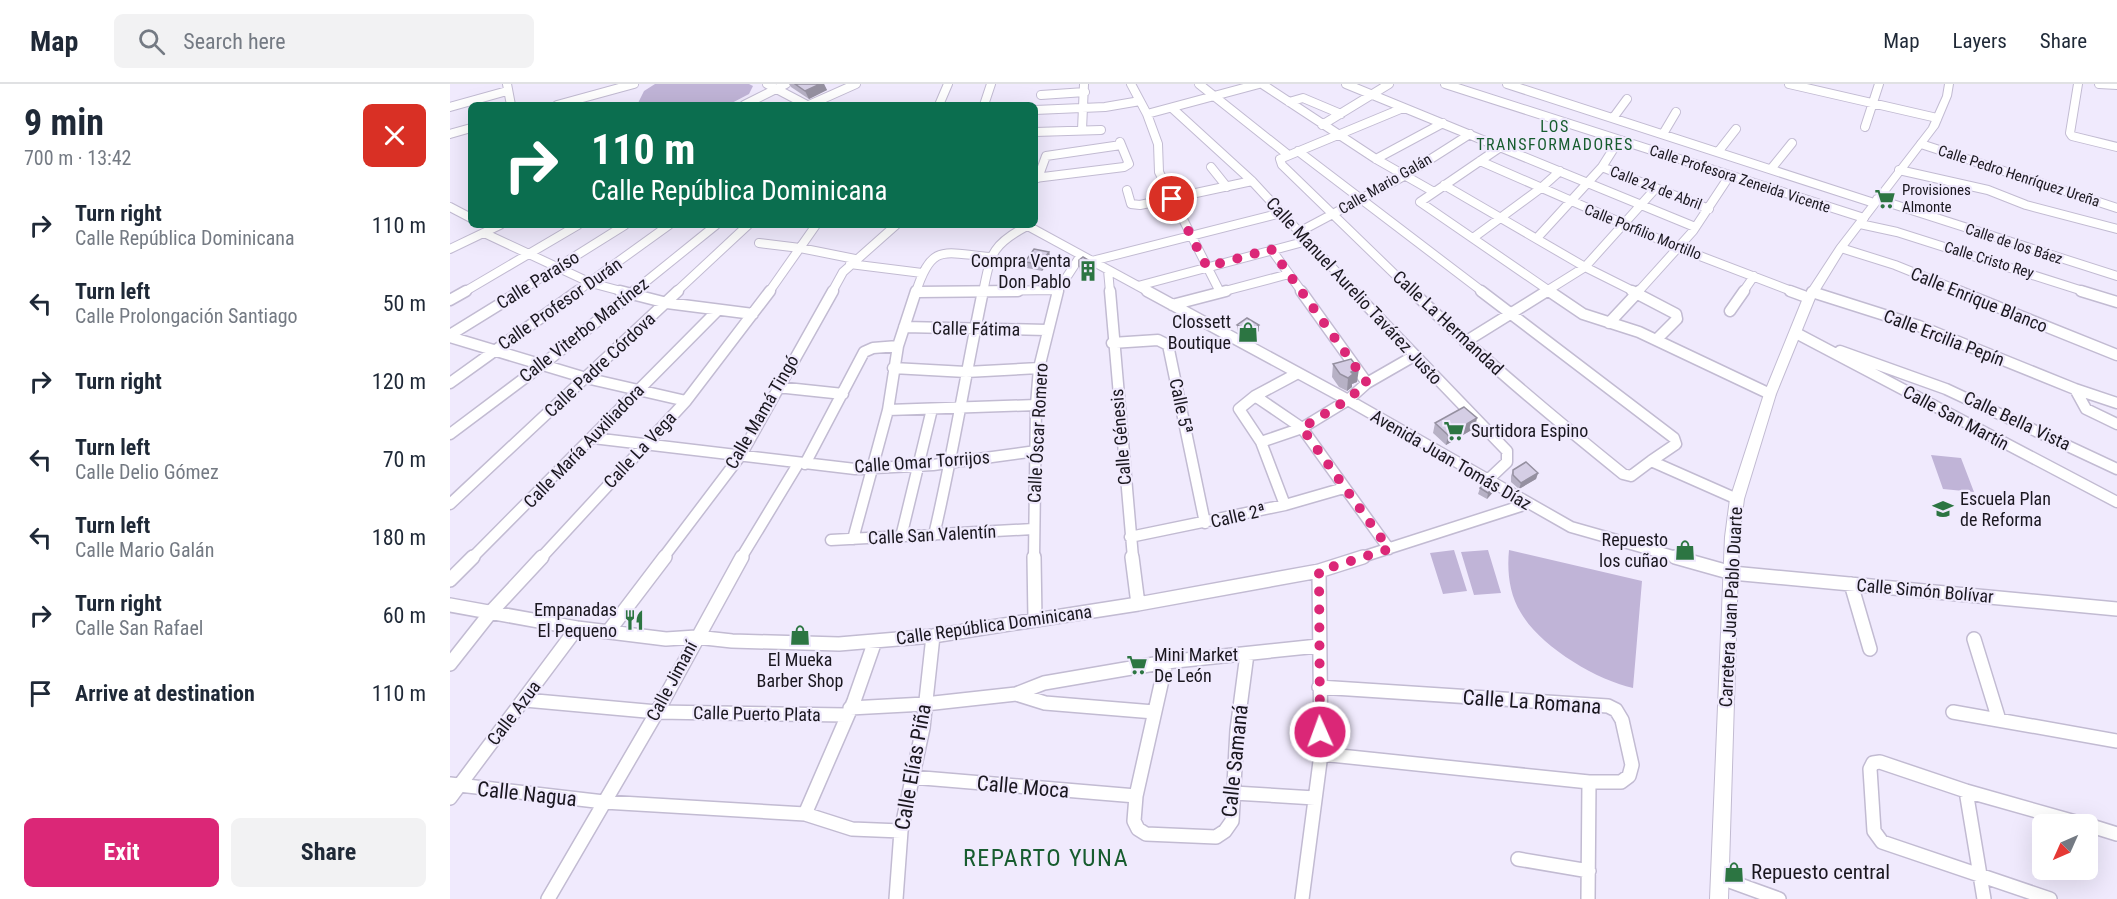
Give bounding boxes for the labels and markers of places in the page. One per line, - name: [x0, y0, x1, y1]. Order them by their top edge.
- pin: [1146, 173, 1197, 224]
- place label: Provisiones Almonte: [1902, 181, 1971, 216]
- supermarket icon: Provisiones Almonte: [1873, 187, 1897, 211]
- place label: Compra Venta Don Pablo: [971, 250, 1071, 292]
- building icon: Compra Venta Don Pablo: [1076, 259, 1100, 283]
- place label: Clossett Boutique: [1168, 311, 1231, 353]
- shop icon: Clossett Boutique: [1236, 320, 1260, 344]
- supermarket icon: Surtidora Espino: [1442, 419, 1466, 443]
- place label: Surtidora Espino: [1471, 420, 1588, 441]
- place label: Escuela Plan de Reforma: [1960, 488, 2051, 530]
- school or university icon: Escuela Plan de Reforma: [1931, 497, 1955, 521]
- place label: Repuesto los cuñao: [1599, 529, 1668, 571]
- shop icon: Repuesto los cuñao: [1673, 538, 1697, 562]
- place label: Empanadas El Pequeno: [534, 599, 617, 641]
- restaurant icon: Empanadas El Pequeno: [622, 608, 646, 632]
- shop icon: El Mueka Barber Shop: [788, 623, 812, 647]
- place label: Mini Market De León: [1154, 644, 1238, 686]
- place label: El Mueka Barber Shop: [757, 649, 844, 691]
- supermarket icon: Mini Market De León: [1125, 653, 1149, 677]
- shop icon: Repuesto central: [1722, 860, 1746, 884]
- place label: Repuesto central: [1751, 860, 1890, 884]

